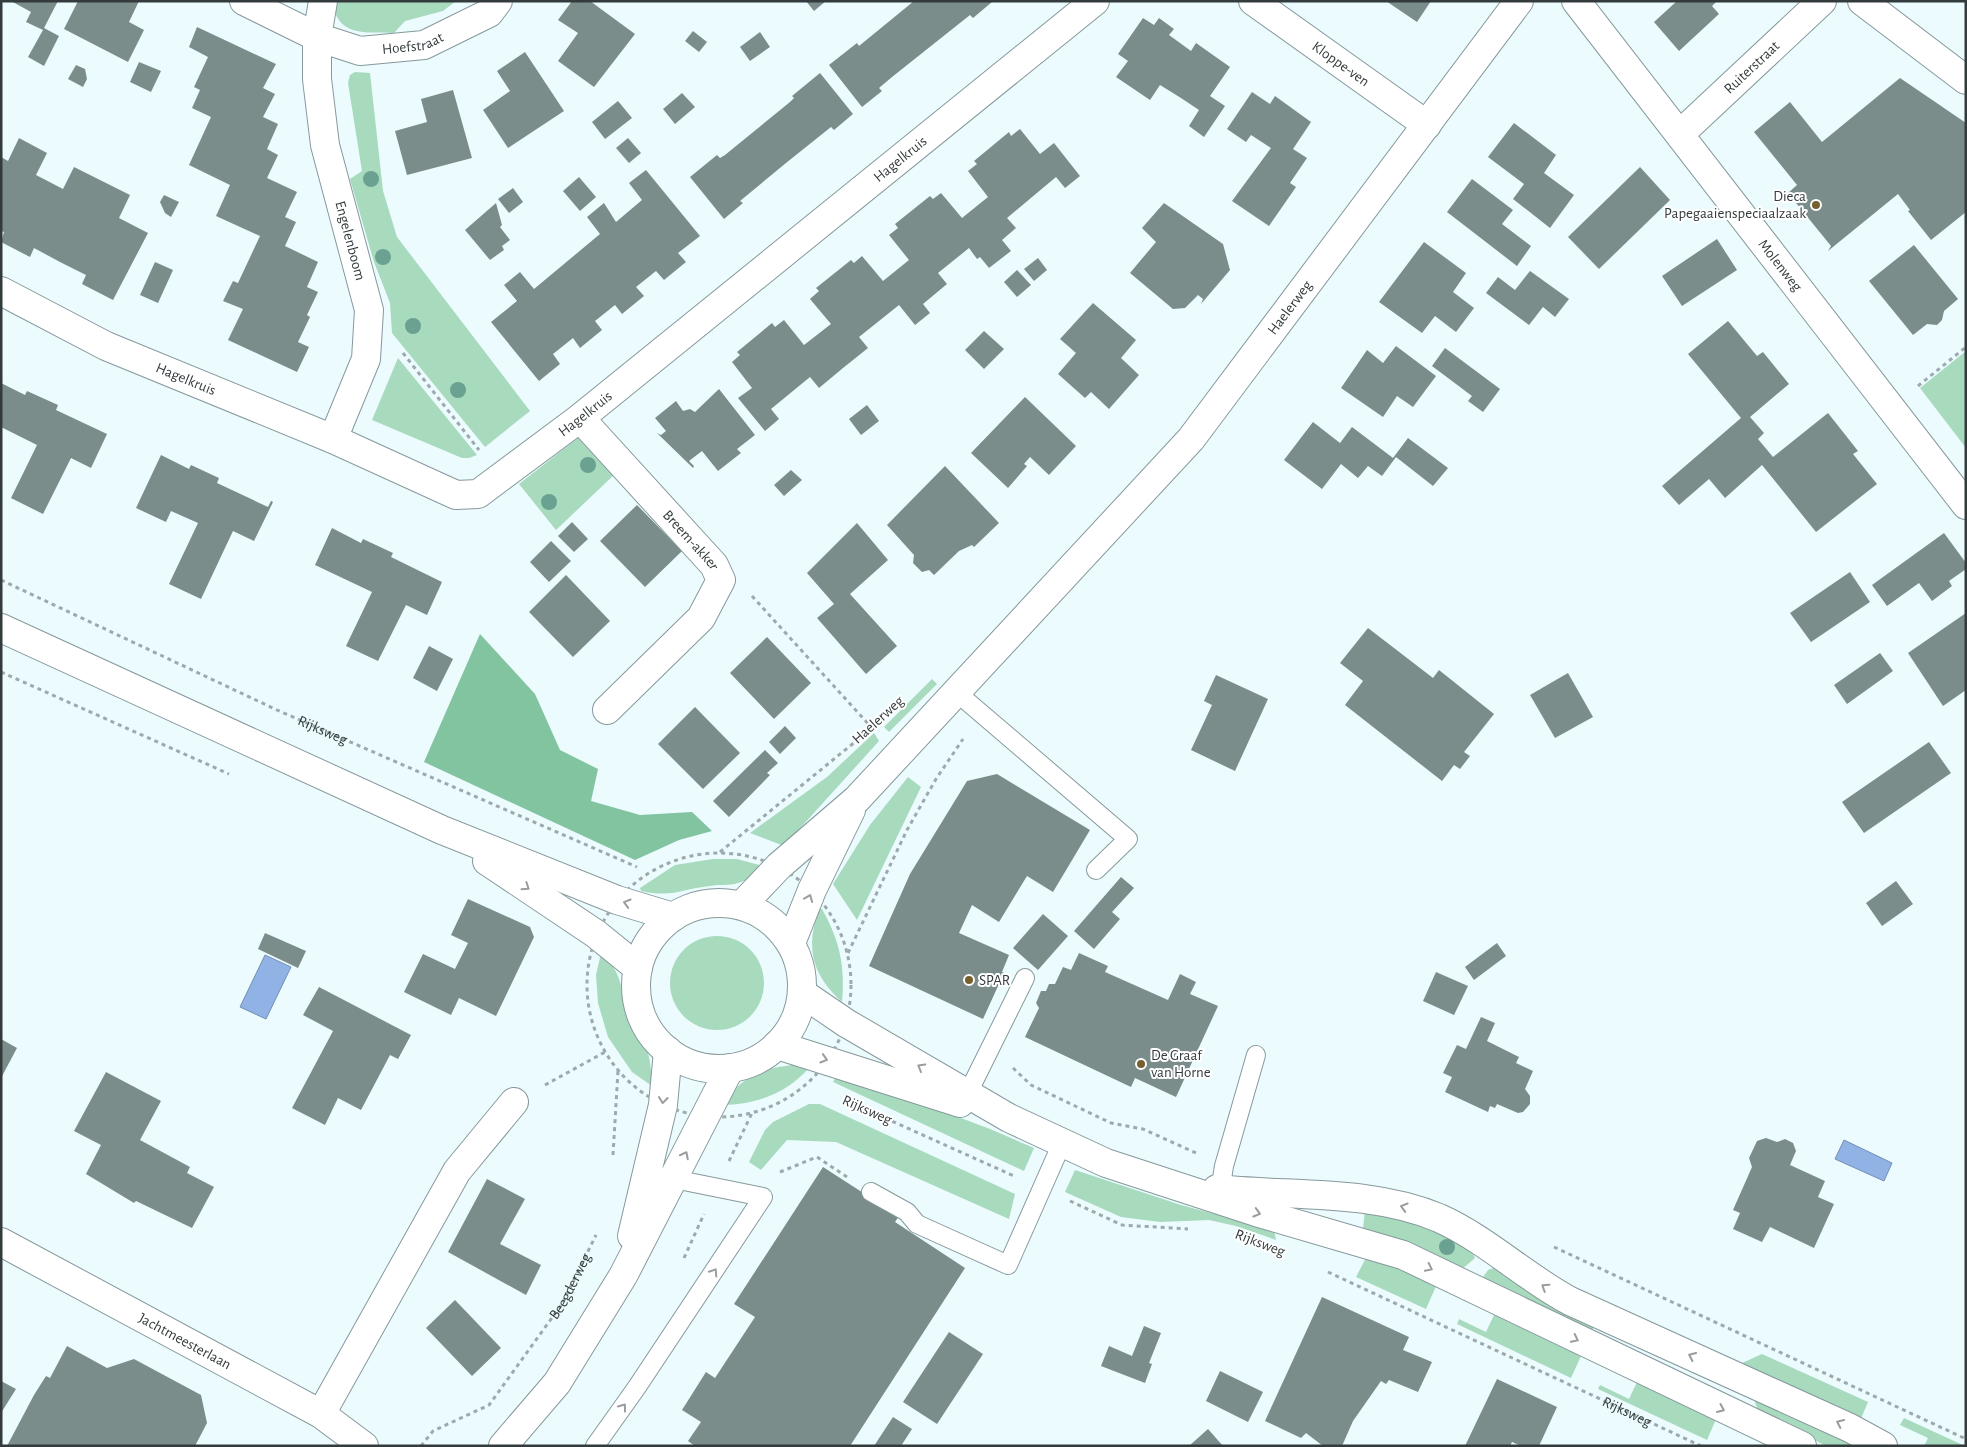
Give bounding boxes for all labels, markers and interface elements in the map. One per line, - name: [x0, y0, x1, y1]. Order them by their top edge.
- street label: Hoefstraat: [381, 29, 446, 56]
- street label: Kloppe-ven: [1310, 38, 1372, 89]
- street label: Ruiterstraat: [1721, 38, 1782, 96]
- street label: Hagelkruis: [871, 133, 929, 185]
- place label: Dieca Papegaaienspeciaalzaak: [1664, 189, 1806, 221]
- street label: Engelenboom: [333, 199, 368, 282]
- marker: Dieca Papegaaienspeciaalzaak: [1810, 199, 1822, 211]
- street label: Molenweg: [1756, 236, 1805, 294]
- street label: Haelerweg: [1264, 277, 1315, 337]
- street label: Hagelkruis: [154, 360, 218, 398]
- street label: Hagelkruis: [556, 388, 615, 439]
- street label: Breem-akker: [660, 507, 722, 572]
- street label: Haelerweg: [849, 693, 907, 747]
- street label: Rijksweg: [296, 713, 350, 748]
- one-way arrow: [520, 881, 530, 890]
- one-way arrow: [803, 894, 813, 903]
- one-way arrow: [622, 898, 631, 909]
- place label: SPAR: [979, 973, 1010, 988]
- marker: SPAR: [963, 974, 975, 986]
- place label: De Graaf van Horne: [1151, 1048, 1211, 1080]
- one-way arrow: [820, 1053, 828, 1063]
- marker: De Graaf van Horne: [1135, 1058, 1147, 1070]
- one-way arrow: [918, 1064, 927, 1074]
- street label: Rijksweg: [840, 1093, 895, 1128]
- one-way arrow: [658, 1096, 669, 1104]
- one-way arrow: [679, 1151, 689, 1160]
- one-way arrow: [1401, 1203, 1409, 1213]
- one-way arrow: [1253, 1207, 1261, 1217]
- street label: Rijksweg: [1233, 1227, 1288, 1260]
- street label: Beegderweg: [546, 1250, 594, 1322]
- one-way arrow: [1423, 1261, 1432, 1271]
- one-way arrow: [708, 1268, 717, 1277]
- one-way arrow: [1541, 1283, 1550, 1293]
- street label: Jachtmeesterlaan: [136, 1310, 234, 1372]
- one-way arrow: [1569, 1332, 1578, 1342]
- one-way arrow: [1688, 1351, 1697, 1362]
- street label: Rijksweg: [1600, 1394, 1655, 1430]
- one-way arrow: [1716, 1402, 1725, 1413]
- one-way arrow: [617, 1403, 627, 1412]
- one-way arrow: [1836, 1420, 1845, 1430]

